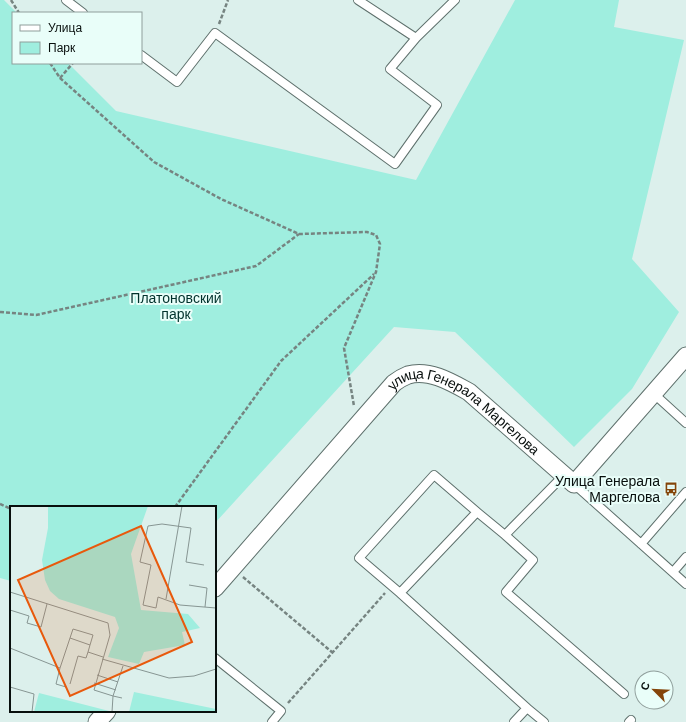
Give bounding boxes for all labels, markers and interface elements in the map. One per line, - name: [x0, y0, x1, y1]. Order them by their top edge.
- legend: [12, 12, 142, 64]
- text: Улица: [48, 21, 82, 35]
- text: Парк: [48, 41, 76, 55]
- park label: Платоновский парк: [130, 290, 222, 322]
- street label: улица Генерала Маргелова: [384, 365, 543, 458]
- place label: Улица Генерала Маргелова: [555, 473, 660, 505]
- bus stop icon: Улица Генерала Маргелова: [663, 481, 679, 497]
- inset map: [10, 506, 216, 712]
- north arrow: [634, 670, 674, 710]
- text: С: [638, 680, 652, 692]

